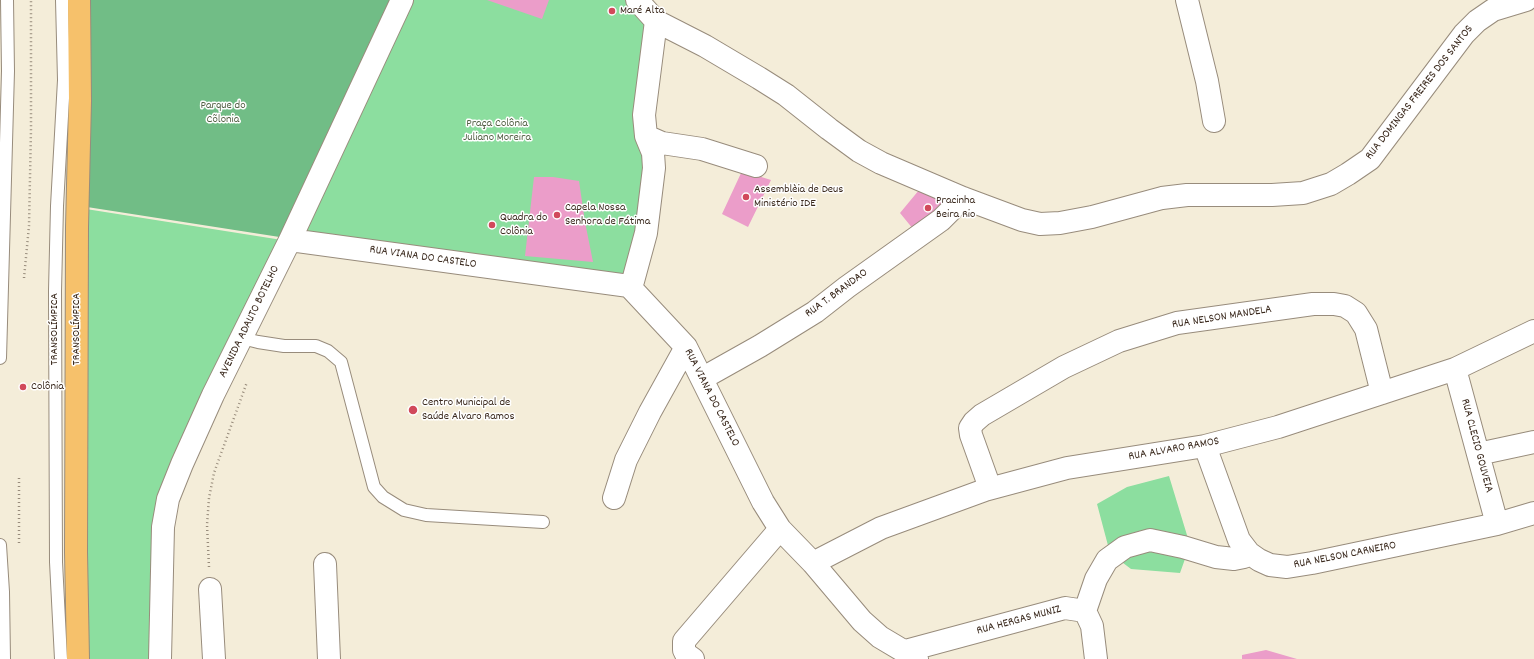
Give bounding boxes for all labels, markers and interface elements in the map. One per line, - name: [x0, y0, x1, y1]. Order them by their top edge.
- place label: Maré Alta: [620, 4, 664, 18]
- marker: Maré Alta: [607, 6, 617, 16]
- street label: RUA DOMINGAS FREIRES DOS SANTOS: [1363, 23, 1477, 163]
- park label: Parque do Cõlonia: [200, 99, 246, 127]
- park label: Praça Colônia Juliano Moreira: [463, 117, 531, 145]
- place label: Assemblèia de Deus Ministério IDE: [754, 183, 843, 211]
- marker: Assemblèia de Deus Ministério IDE: [741, 192, 751, 202]
- place label: Pracinha Beira Rio: [936, 194, 975, 222]
- place label: Capela Nossa Senhora de Fátima: [565, 201, 650, 229]
- marker: Pracinha Beira Rio: [923, 203, 933, 213]
- marker: Capela Nossa Senhora de Fátima: [552, 210, 562, 220]
- place label: Quadra do Colônia: [500, 211, 547, 239]
- marker: Quadra do Colônia: [487, 220, 497, 230]
- street label: RUA VIANA DO CASTELO: [369, 243, 477, 273]
- street label: AVENIDA ADAUTO BOTELHO: [217, 263, 283, 381]
- street label: RUA T. BRANDAO: [803, 266, 871, 322]
- street label: TRANSOLÍMPICA: [48, 293, 62, 365]
- street label: TRANSOLÍMPICA: [70, 293, 84, 365]
- street label: RUA NELSON MANDELA: [1171, 303, 1273, 333]
- street label: RUA VIANA DO CASTELO: [680, 347, 742, 449]
- place label: Colônia: [31, 380, 64, 394]
- marker: Colônia: [18, 382, 28, 392]
- place label: Centro Municipal de Saúde Alvaro Ramos: [422, 396, 514, 424]
- street label: RUA CLECIO GOUVEIA: [1457, 397, 1495, 495]
- marker: Centro Municipal de Saúde Alvaro Ramos: [407, 404, 419, 416]
- street label: RUA ALVARO RAMOS: [1128, 435, 1220, 465]
- street label: RUA NELSON CARNEIRO: [1292, 539, 1398, 573]
- street label: RUA HERGAS MUNIZ: [975, 603, 1063, 639]

